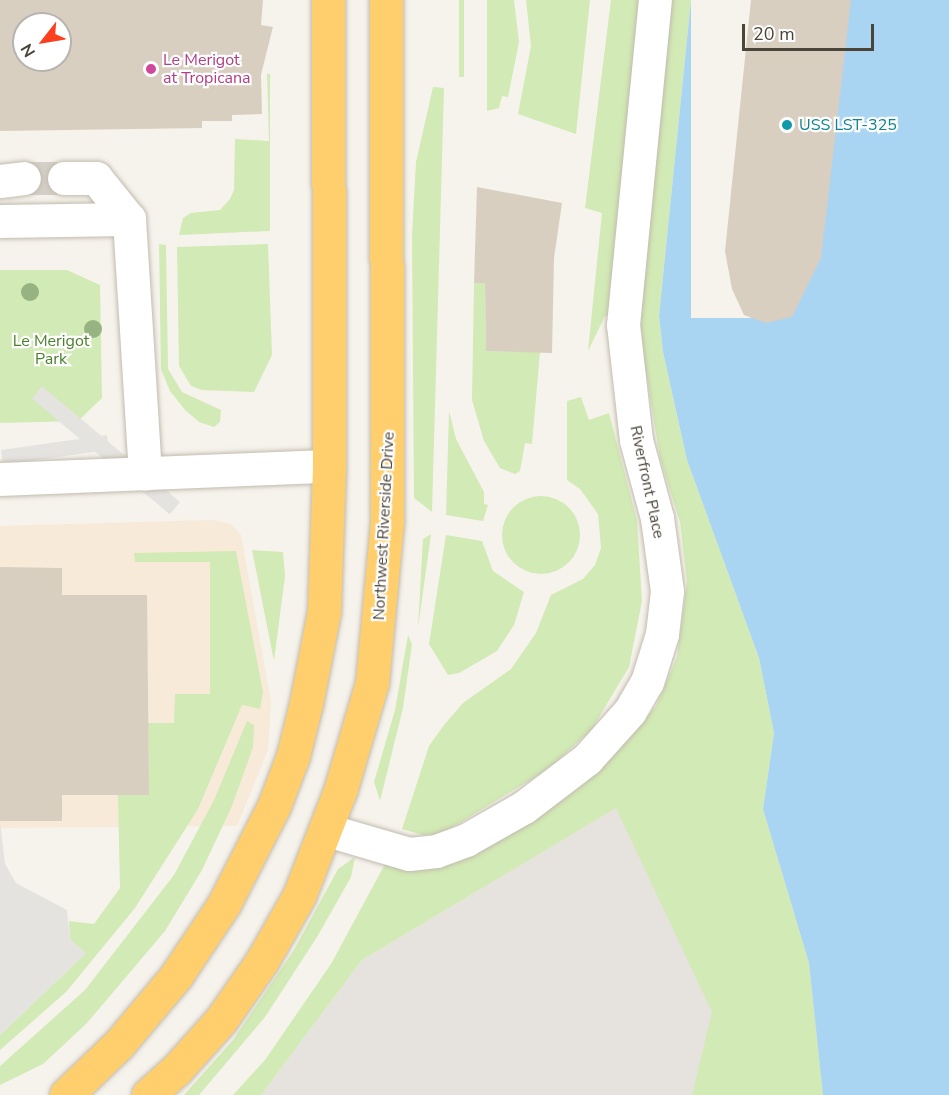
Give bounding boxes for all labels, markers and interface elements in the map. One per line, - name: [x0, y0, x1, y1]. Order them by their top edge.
- north arrow: [12, 12, 72, 72]
- scale bar: [745, 12, 877, 50]
- text: 20 m: [753, 22, 795, 46]
- text: N: [16, 39, 41, 61]
- place label: Le Merigot at Tropicana: [163, 50, 251, 88]
- marker: Le Merigot at Tropicana: [144, 62, 158, 76]
- place label: USS LST-325: [799, 115, 897, 135]
- marker: USS LST-325: [780, 118, 794, 132]
- park label: Le Merigot Park: [13, 331, 89, 369]
- street label: Riverfront Place: [626, 424, 668, 540]
- street label: Northwest Riverside Drive: [369, 431, 399, 621]

